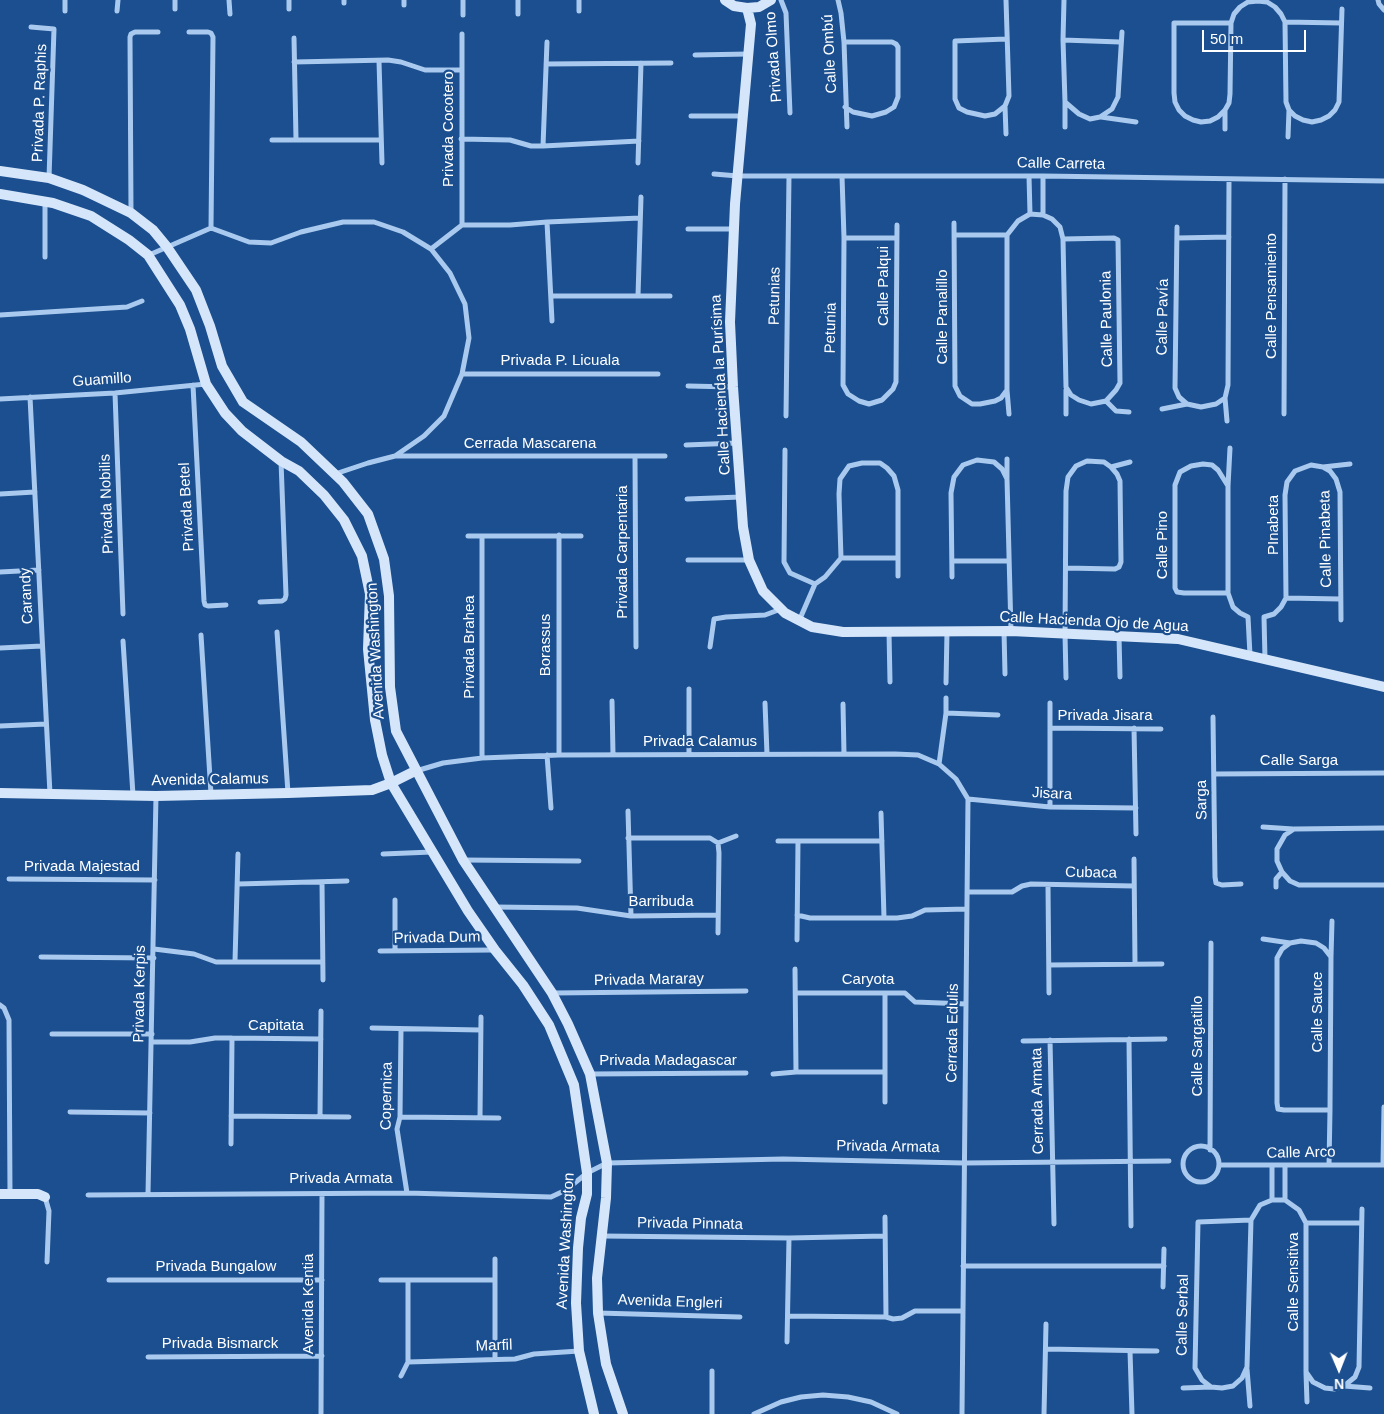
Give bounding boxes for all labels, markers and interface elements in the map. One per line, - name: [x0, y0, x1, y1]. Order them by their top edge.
- street label: Privada Olmo: [762, 11, 786, 103]
- street label: Calle Ombú: [819, 14, 841, 94]
- scale bar: [1204, 20, 1308, 52]
- text: 50 m: [1210, 30, 1243, 47]
- street label: Privada P. Raphis: [29, 44, 51, 162]
- street label: Privada Cocotero: [440, 71, 458, 187]
- street label: Calle Carreta: [1017, 154, 1105, 174]
- street label: Calle Pensamiento: [1263, 233, 1281, 359]
- street label: Calle Palqui: [875, 246, 893, 326]
- street label: Petunias: [765, 267, 785, 325]
- street label: Calle Panalillo: [934, 269, 952, 365]
- street label: Calle Paulonia: [1097, 270, 1117, 368]
- street label: Calle Pavía: [1153, 278, 1173, 356]
- street label: Calle Hacienda la Purísima: [707, 294, 735, 476]
- street label: Petunia: [822, 302, 840, 354]
- street label: Privada P. Licuala: [501, 352, 619, 370]
- street label: Guamillo: [72, 369, 132, 391]
- street label: Cerrada Mascarena: [464, 435, 596, 453]
- street label: Privada Nobilis: [96, 454, 118, 554]
- street label: Privada Betel: [176, 462, 198, 552]
- street label: Privada Carpentaria: [614, 485, 632, 619]
- street label: Calle Pinabeta: [1316, 490, 1336, 588]
- street label: PInabeta: [1265, 495, 1283, 555]
- street label: Calle Pino: [1154, 511, 1172, 579]
- street label: Carandy: [17, 567, 37, 625]
- street label: Avenida Washington: [363, 582, 389, 720]
- street label: Privada Brahea: [461, 595, 479, 699]
- street label: Calle Hacienda Ojo de Agua: [999, 608, 1189, 636]
- street label: Borassus: [537, 614, 555, 676]
- street label: Privada Jisara: [1057, 707, 1153, 725]
- street label: Privada Calamus: [643, 733, 757, 751]
- street label: Calle Sarga: [1260, 752, 1338, 770]
- street label: Avenida Calamus: [151, 770, 269, 790]
- street label: Sarga: [1193, 780, 1211, 820]
- street label: Jisara: [1032, 784, 1072, 804]
- street label: Privada Majestad: [24, 858, 140, 876]
- street label: Cubaca: [1065, 864, 1117, 882]
- street label: Barribuda: [628, 893, 694, 911]
- street label: Privada Dum: [394, 928, 480, 948]
- street label: Privada Kerpis: [130, 945, 150, 1043]
- street label: Privada Mararay: [594, 970, 704, 990]
- street label: Caryota: [842, 971, 894, 989]
- street label: Calle Sauce: [1309, 972, 1327, 1052]
- street label: Cerrada Edulis: [943, 983, 963, 1083]
- street label: Calle Sargatillo: [1189, 996, 1207, 1096]
- street label: Capitata: [248, 1017, 304, 1035]
- street label: Cerrada Armata: [1028, 1047, 1048, 1155]
- street label: Privada Madagascar: [599, 1052, 737, 1070]
- street label: Copernica: [377, 1062, 397, 1130]
- street label: Privada Armata: [836, 1137, 940, 1157]
- street label: Calle Arco: [1266, 1143, 1336, 1163]
- street label: Privada Armata: [289, 1170, 393, 1188]
- street label: Avenida Washington: [553, 1172, 579, 1310]
- street label: Privada Pinnata: [637, 1214, 743, 1234]
- street label: Calle Sensitiva: [1285, 1232, 1303, 1332]
- street label: Avenida Kentia: [300, 1254, 318, 1354]
- street label: Privada Bungalow: [156, 1258, 276, 1276]
- street label: Calle Serbal: [1173, 1274, 1193, 1356]
- street label: Avenida Engleri: [617, 1291, 723, 1313]
- street label: Privada Bismarck: [162, 1335, 278, 1353]
- street label: Marfil: [475, 1336, 513, 1356]
- north arrow: [1314, 1344, 1364, 1394]
- text: N: [1334, 1376, 1344, 1392]

